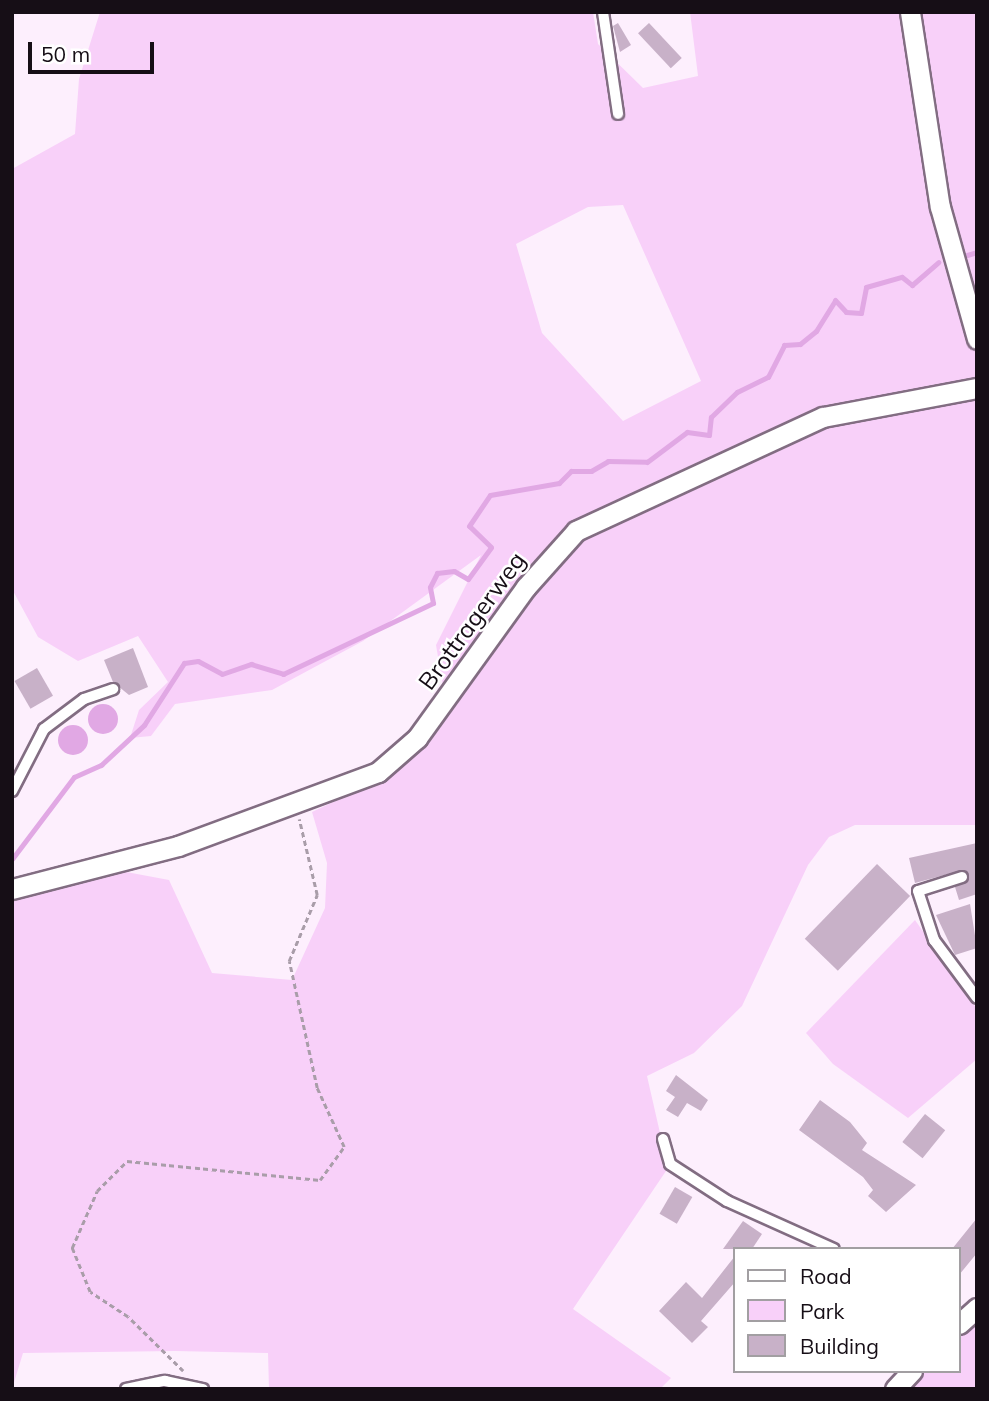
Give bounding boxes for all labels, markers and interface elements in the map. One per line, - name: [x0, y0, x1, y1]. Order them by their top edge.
- scale bar: [32, 28, 158, 72]
- text: 50 m: [41, 41, 90, 67]
- street label: Brottragerweg: [412, 547, 532, 695]
- legend: [734, 1247, 961, 1373]
- text: Road: [800, 1263, 851, 1289]
- text: Park: [800, 1298, 844, 1324]
- text: Building: [800, 1333, 879, 1359]

